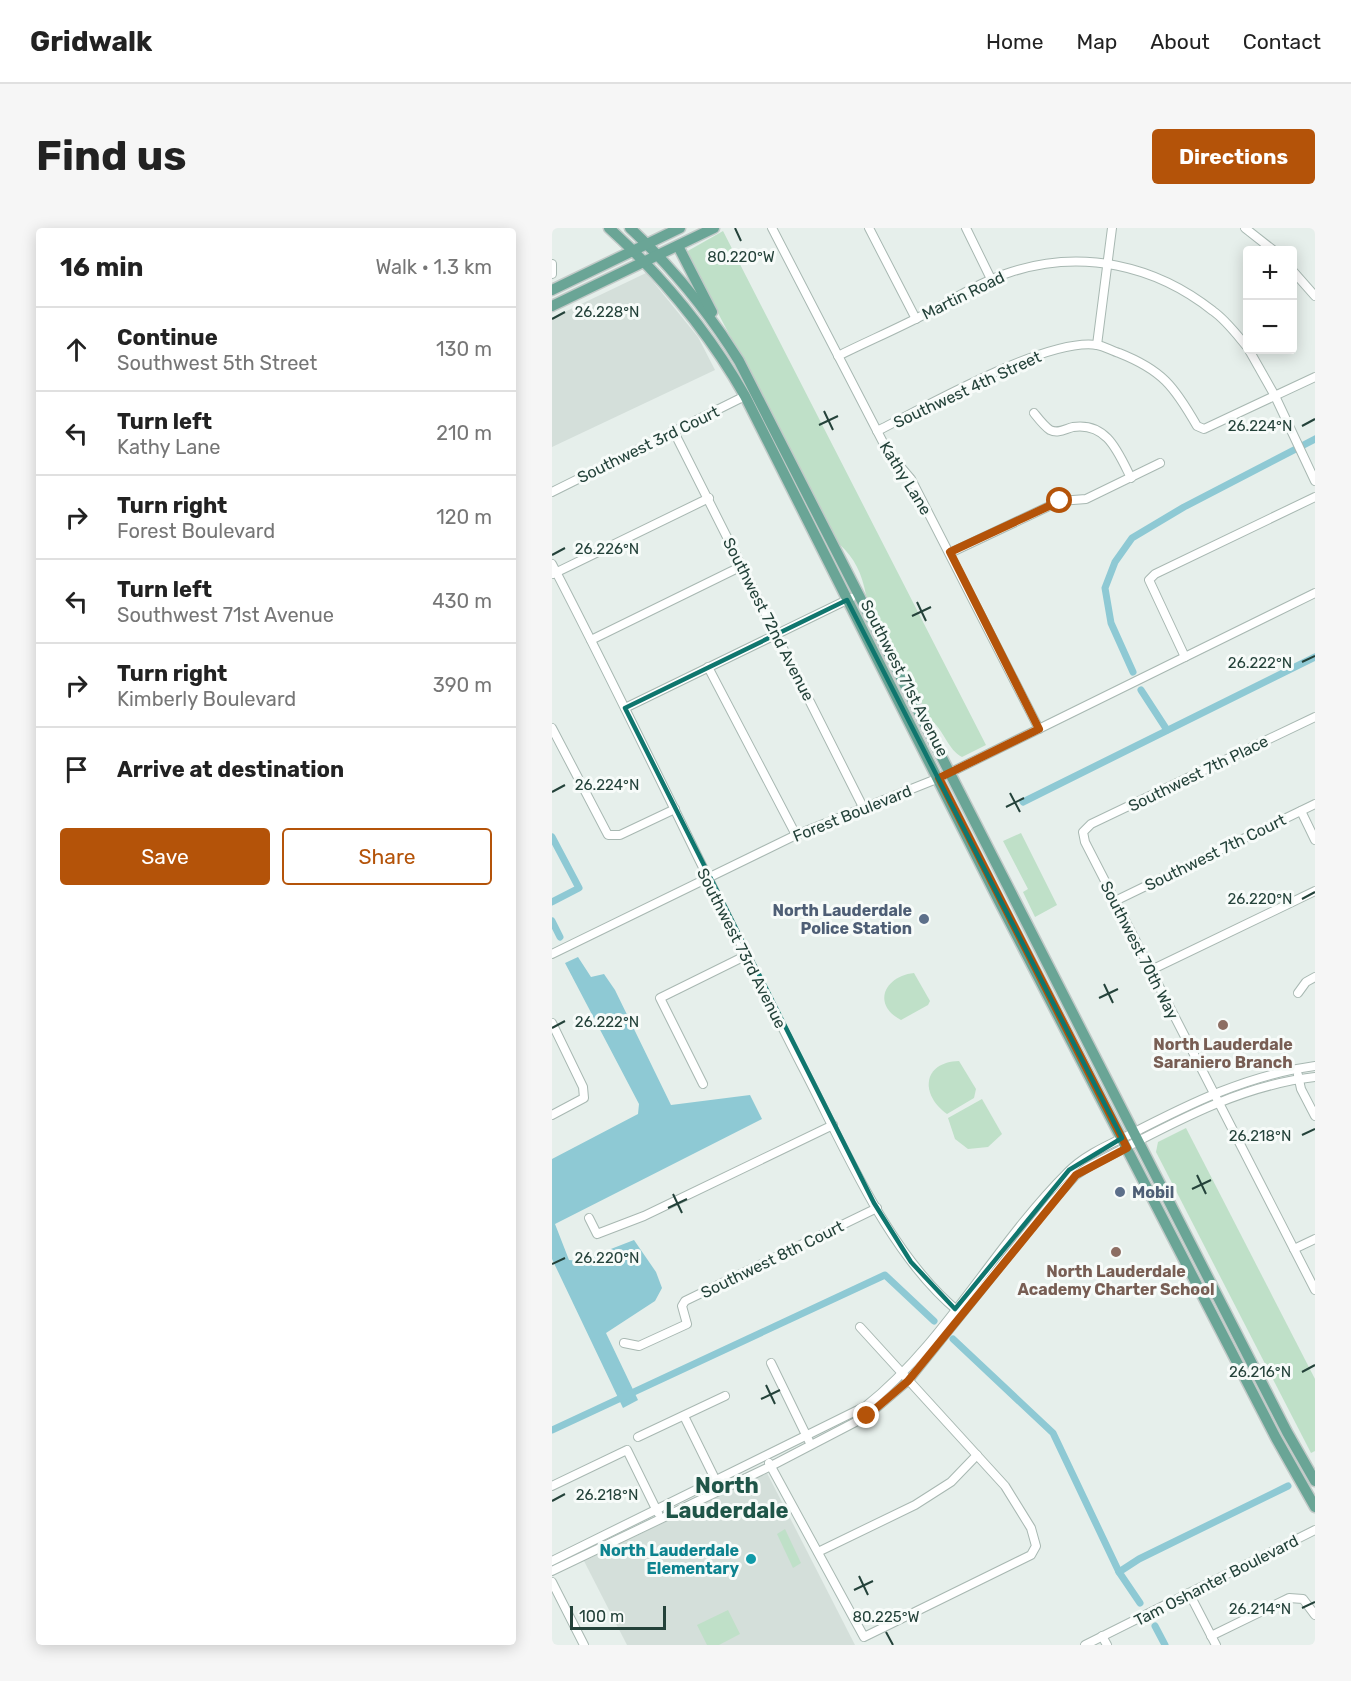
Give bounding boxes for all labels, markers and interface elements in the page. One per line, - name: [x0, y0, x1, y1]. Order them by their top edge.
- text: Gridwalk: [30, 25, 152, 58]
- text: Home: [986, 29, 1043, 54]
- text: Map: [1076, 29, 1117, 54]
- text: About: [1150, 29, 1210, 54]
- text: Contact: [1243, 29, 1321, 54]
- button: Directions: [1152, 129, 1315, 184]
- text: Find us: [36, 131, 187, 181]
- map controls: [1243, 246, 1297, 354]
- button: +: [1243, 246, 1297, 300]
- text: 80.220°W: [707, 248, 775, 266]
- text: 16 min: [60, 252, 143, 283]
- text: Walk · 1.3 km: [375, 255, 492, 279]
- street label: Martin Road: [919, 267, 1008, 324]
- button: −: [1243, 300, 1297, 354]
- text: 26.228°N: [574, 303, 640, 321]
- text: Continue: [117, 324, 218, 351]
- icon: ahead: [60, 333, 93, 366]
- text: 130 m: [436, 337, 492, 361]
- street label: Southwest 4th Street: [890, 347, 1044, 432]
- text: Southwest 5th Street: [117, 351, 317, 375]
- street label: Southwest 3rd Court: [574, 402, 722, 487]
- text: Turn left: [117, 408, 212, 435]
- icon: left: [60, 417, 93, 450]
- text: 26.224°N: [1228, 417, 1292, 435]
- text: 210 m: [436, 421, 492, 445]
- text: Kathy Lane: [117, 435, 221, 459]
- street label: Kathy Lane: [876, 438, 936, 518]
- route start: [1046, 487, 1072, 513]
- text: Turn right: [117, 492, 227, 519]
- icon: right: [60, 501, 93, 534]
- text: 120 m: [436, 505, 492, 529]
- text: Forest Boulevard: [117, 519, 275, 543]
- street label: Southwest 72nd Avenue: [719, 534, 818, 704]
- text: 26.226°N: [575, 540, 639, 558]
- text: Turn left: [117, 576, 212, 603]
- icon: left: [60, 585, 93, 618]
- text: 430 m: [432, 589, 492, 613]
- street label: Southwest 71st Avenue: [857, 597, 952, 760]
- text: Southwest 71st Avenue: [117, 603, 334, 627]
- text: 26.222°N: [1228, 654, 1292, 672]
- text: Turn right: [117, 660, 227, 687]
- icon: right: [60, 669, 93, 702]
- text: 390 m: [433, 673, 492, 697]
- text: Kimberly Boulevard: [117, 687, 296, 711]
- street label: Southwest 7th Place: [1125, 731, 1271, 816]
- icon: arrive: [60, 753, 93, 786]
- text: Arrive at destination: [117, 756, 344, 783]
- text: 26.224°N: [575, 776, 639, 794]
- street label: Forest Boulevard: [790, 781, 914, 846]
- street label: Southwest 7th Court: [1142, 810, 1289, 895]
- button: Save: [60, 828, 270, 885]
- button: Share: [282, 828, 492, 885]
- street label: Southwest 73rd Avenue: [693, 865, 790, 1032]
- street label: Southwest 70th Way: [1096, 878, 1183, 1023]
- text: 26.220°N: [1227, 890, 1293, 908]
- place label: North Lauderdale Police Station: [773, 901, 912, 938]
- marker: North Lauderdale Police Station: [917, 912, 931, 926]
- text: 26.222°N: [575, 1013, 639, 1031]
- marker: North Lauderdale Saraniero Branch: [1216, 1018, 1230, 1032]
- place label: North Lauderdale Saraniero Branch: [1153, 1035, 1293, 1072]
- text: 26.218°N: [1229, 1127, 1291, 1145]
- place label: Mobil: [1132, 1183, 1174, 1202]
- marker: Mobil: [1113, 1185, 1127, 1199]
- street label: Southwest 8th Court: [698, 1217, 847, 1302]
- marker: North Lauderdale Academy Charter School: [1109, 1245, 1123, 1259]
- text: 26.220°N: [574, 1249, 640, 1267]
- place label: North Lauderdale Academy Charter School: [1018, 1262, 1215, 1299]
- text: 26.216°N: [1229, 1363, 1291, 1381]
- route end: [853, 1402, 879, 1428]
- district label: North Lauderdale: [665, 1472, 789, 1524]
- text: 26.218°N: [576, 1486, 638, 1504]
- street label: Tam Oshanter Boulevard: [1131, 1531, 1301, 1630]
- place label: North Lauderdale Elementary: [600, 1541, 739, 1578]
- marker: North Lauderdale Elementary: [744, 1552, 758, 1566]
- text: 26.214°N: [1229, 1600, 1291, 1618]
- scale bar: [570, 1603, 666, 1630]
- text: 100 m: [579, 1607, 624, 1626]
- text: 80.225°W: [853, 1608, 919, 1626]

